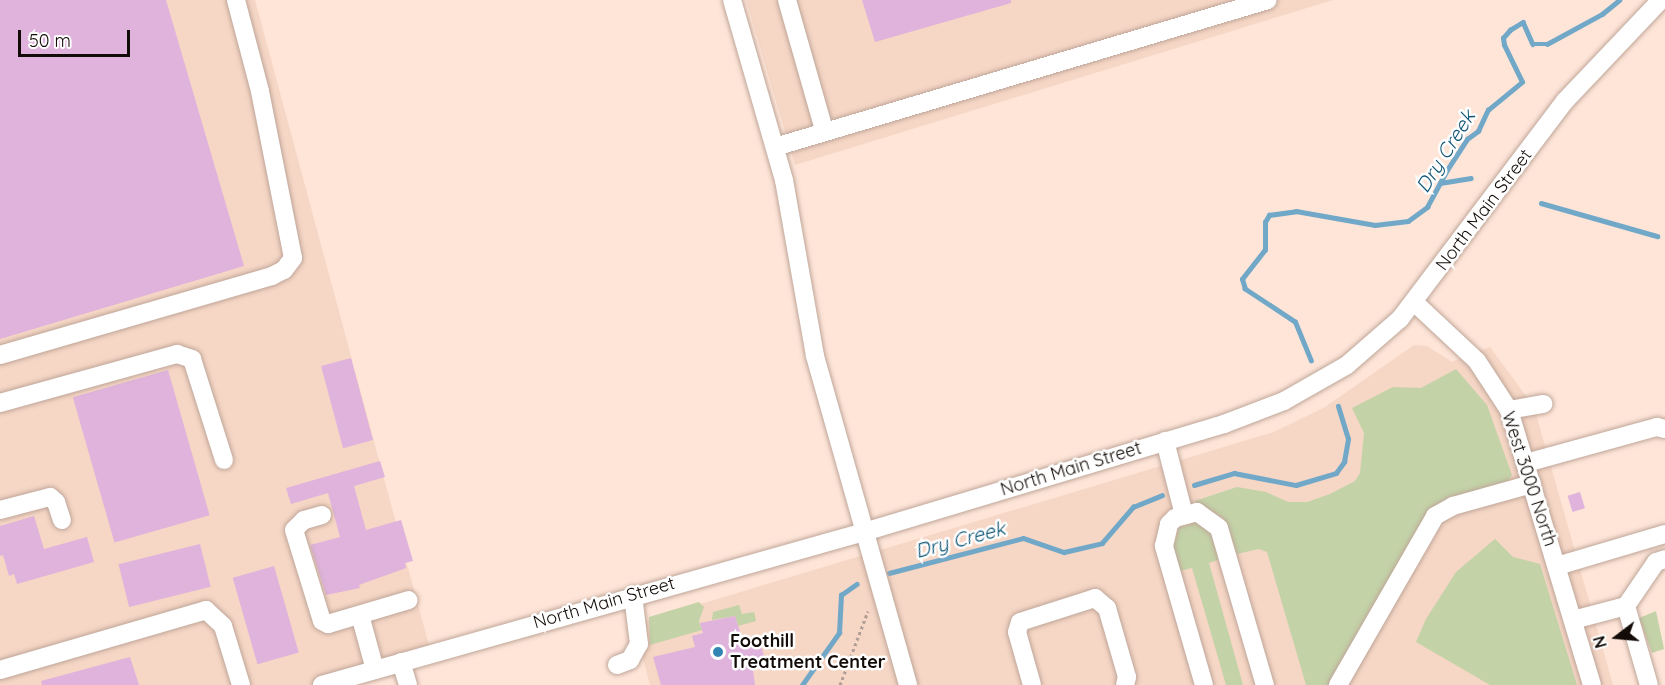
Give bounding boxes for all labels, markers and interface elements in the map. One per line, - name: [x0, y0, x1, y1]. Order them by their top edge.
- scale bar: [21, 18, 134, 56]
- text: 50 m: [29, 29, 71, 52]
- water label: Dry Creek: [1410, 105, 1480, 197]
- street label: North Main Street: [1431, 145, 1537, 275]
- street label: West 3000 North: [1497, 409, 1561, 549]
- street label: North Main Street: [998, 437, 1144, 501]
- water label: Dry Creek: [912, 515, 1008, 563]
- street label: North Main Street: [531, 572, 677, 634]
- north arrow: [1587, 607, 1647, 667]
- place label: Foothill Treatment Center: [730, 631, 886, 674]
- text: N: [1588, 634, 1611, 650]
- marker: Foothill Treatment Center: [711, 645, 725, 659]

